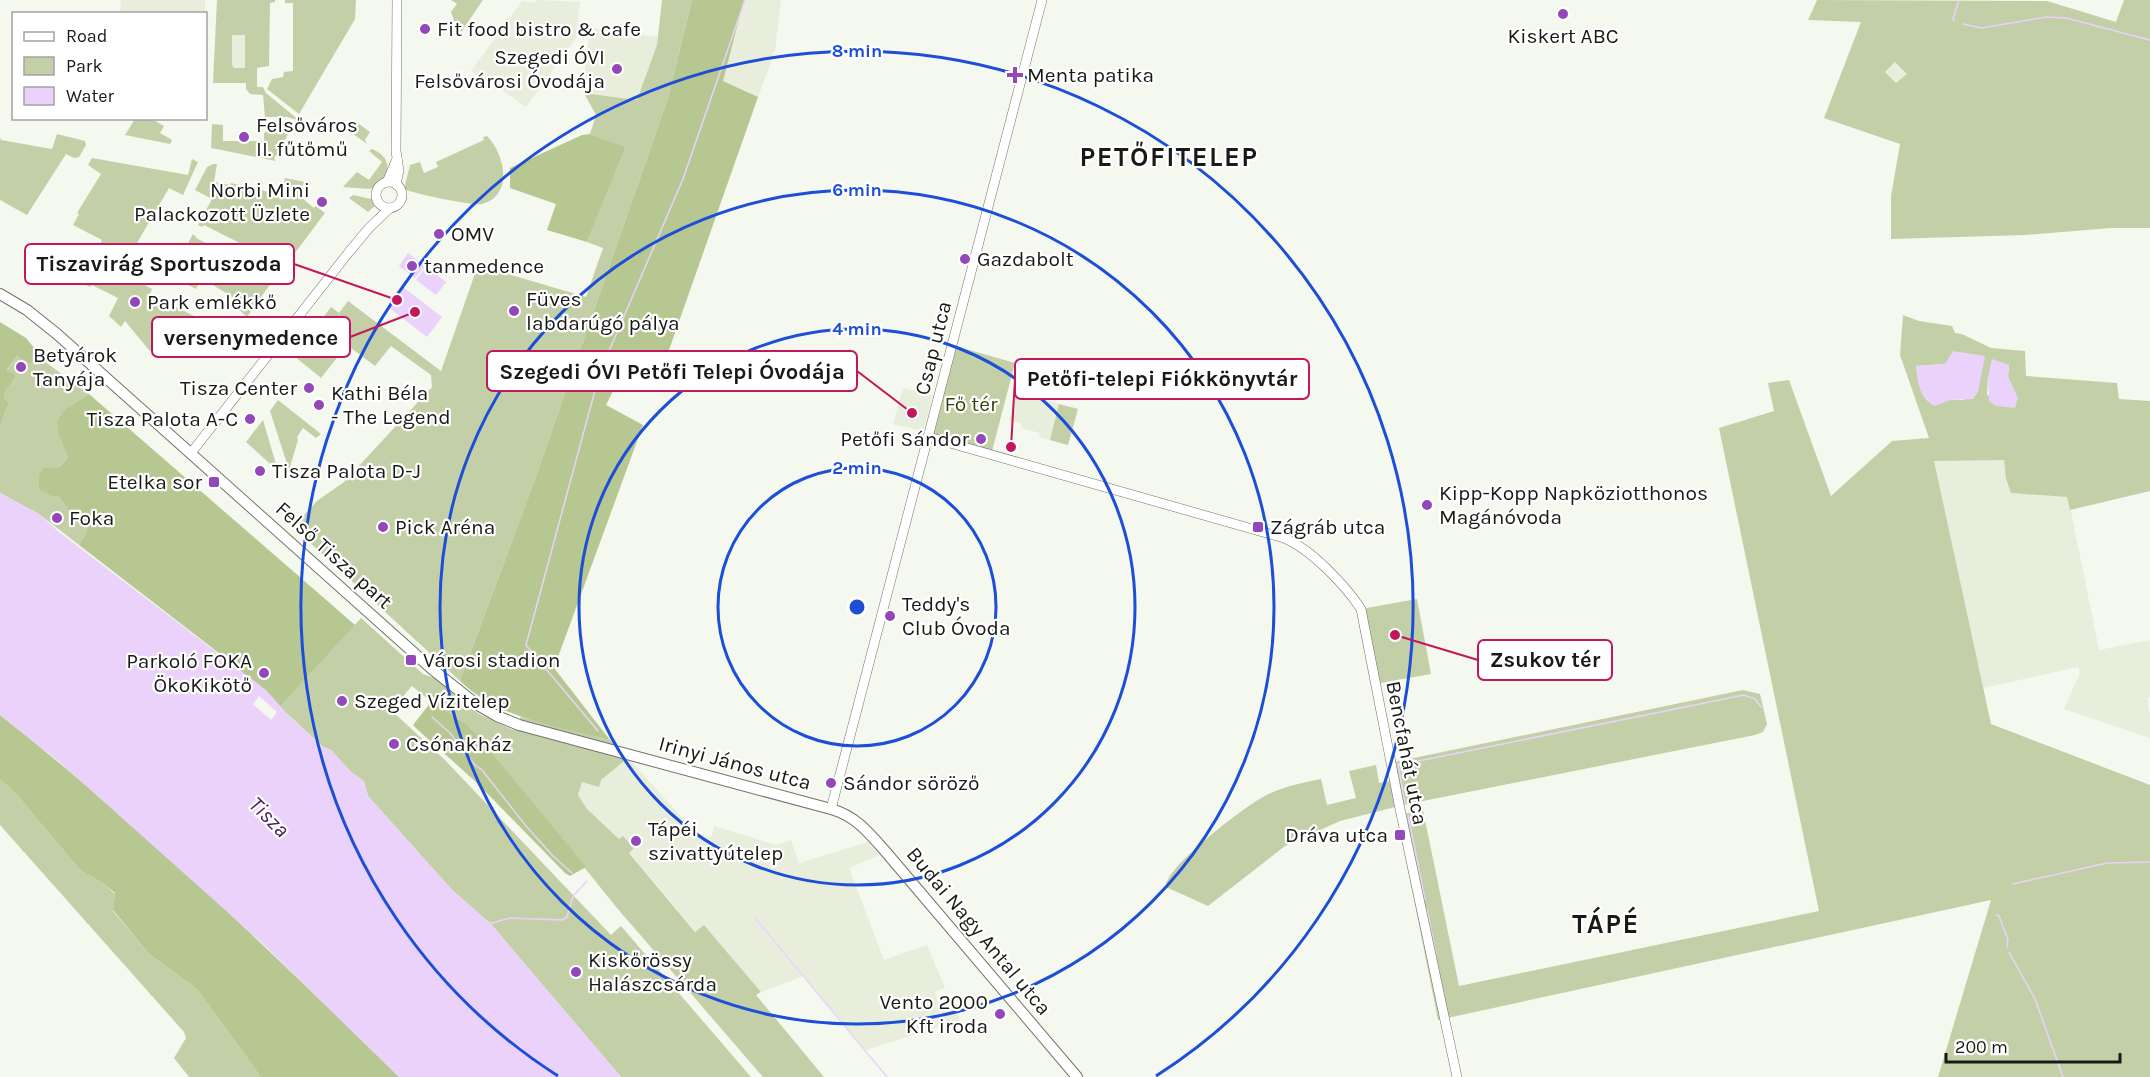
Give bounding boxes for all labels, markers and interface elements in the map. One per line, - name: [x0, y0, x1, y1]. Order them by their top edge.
- marker: Kiskert ABC: [1556, 7, 1570, 21]
- legend: [12, 12, 207, 120]
- place label: Fit food bistro & cafe: [437, 17, 641, 41]
- marker: Fit food bistro & cafe: [418, 22, 432, 36]
- place label: Kiskert ABC: [1507, 24, 1619, 48]
- text: Road: [66, 25, 107, 47]
- text: 8 min: [832, 40, 882, 62]
- place label: Szegedi ÓVI Felsővárosi Óvodája: [414, 45, 605, 93]
- text: Park: [66, 55, 103, 77]
- marker: Szegedi ÓVI Felsővárosi Óvodája: [610, 62, 624, 76]
- place label: Menta patika: [1027, 63, 1154, 87]
- marker: Menta patika: [1008, 68, 1022, 82]
- text: Water: [66, 85, 114, 107]
- place label: Felsőváros II. fűtőmű: [256, 113, 358, 161]
- marker: Felsőváros II. fűtőmű: [237, 130, 251, 144]
- district label: PETŐFITELEP: [1080, 141, 1258, 173]
- place label: Norbi Mini Palackozott Üzlete: [134, 178, 310, 226]
- text: 6 min: [832, 179, 882, 201]
- marker: Norbi Mini Palackozott Üzlete: [315, 195, 329, 209]
- place label: OMV: [451, 222, 494, 246]
- marker: OMV: [432, 227, 446, 241]
- callout: Tiszavirág Sportuszoda: [25, 244, 294, 284]
- place label: Gazdabolt: [977, 247, 1074, 271]
- text: Tiszavirág Sportuszoda: [36, 251, 282, 277]
- marker: Gazdabolt: [958, 252, 972, 266]
- place label: tanmedence: [424, 254, 544, 278]
- marker: tanmedence: [405, 259, 419, 273]
- place label: Füves labdarúgó pálya: [526, 287, 680, 335]
- place label: Park emlékkő: [147, 290, 277, 314]
- marker: Park emlékkő: [128, 295, 142, 309]
- street label: Csap utca: [910, 299, 956, 397]
- marker: Füves labdarúgó pálya: [507, 304, 521, 318]
- callout: versenymedence: [152, 317, 350, 357]
- text: 4 min: [832, 318, 882, 340]
- text: versenymedence: [164, 325, 338, 351]
- place label: Betyárok Tanyája: [33, 343, 117, 391]
- callout: Szegedi ÓVI Petőfi Telepi Óvodája: [487, 351, 857, 391]
- text: Szegedi ÓVI Petőfi Telepi Óvodája: [499, 358, 845, 385]
- callout: Petőfi-telepi Fiókkönyvtár: [1015, 359, 1309, 399]
- marker: Betyárok Tanyája: [14, 360, 28, 374]
- text: Petőfi-telepi Fiókkönyvtár: [1027, 366, 1298, 392]
- place label: Tisza Center: [180, 376, 297, 400]
- marker: Tisza Center: [302, 381, 316, 395]
- place label: Kathi Béla - The Legend: [331, 381, 451, 429]
- park label: Fő tér: [944, 392, 998, 416]
- marker: Kathi Béla - The Legend: [312, 398, 326, 412]
- place label: Tisza Palota A-C: [86, 407, 238, 431]
- marker: Tisza Palota A-C: [243, 412, 257, 426]
- place label: Petőfi Sándor: [840, 427, 969, 451]
- marker: Petőfi Sándor: [974, 432, 988, 446]
- text: 2 min: [832, 457, 882, 479]
- place label: Tisza Palota D-J: [272, 459, 421, 483]
- marker: Tisza Palota D-J: [253, 464, 267, 478]
- place label: Etelka sor: [107, 470, 202, 494]
- marker: Etelka sor: [207, 475, 221, 489]
- place label: Kipp-Kopp Napköziotthonos Magánóvoda: [1439, 481, 1708, 529]
- street label: Felső Tisza part: [271, 496, 397, 614]
- marker: Kipp-Kopp Napköziotthonos Magánóvoda: [1420, 498, 1434, 512]
- place label: Foka: [69, 506, 114, 530]
- marker: Foka: [50, 511, 64, 525]
- place label: Pick Aréna: [395, 515, 495, 539]
- place label: Zágráb utca: [1270, 515, 1385, 539]
- marker: Pick Aréna: [376, 520, 390, 534]
- marker: Zágráb utca: [1251, 520, 1265, 534]
- place label: Teddy's Club Óvoda: [902, 592, 1011, 640]
- centre of rings: [847, 597, 867, 617]
- marker: Teddy's Club Óvoda: [883, 609, 897, 623]
- callout: Zsukov tér: [1478, 640, 1612, 680]
- text: Zsukov tér: [1490, 647, 1601, 673]
- place label: Városi stadion: [423, 648, 560, 672]
- place label: Parkoló FOKA ÖkoKikötő: [126, 649, 252, 697]
- marker: Városi stadion: [404, 653, 418, 667]
- marker: Parkoló FOKA ÖkoKikötő: [257, 666, 271, 680]
- street label: Bencfahát utca: [1381, 679, 1433, 827]
- place label: Szeged Vízitelep: [354, 689, 509, 713]
- marker: Szeged Vízitelep: [335, 694, 349, 708]
- street label: Irinyi János utca: [656, 731, 814, 795]
- place label: Csónakház: [406, 732, 512, 756]
- marker: Csónakház: [387, 737, 401, 751]
- place label: Sándor söröző: [843, 771, 979, 795]
- marker: Sándor söröző: [824, 776, 838, 790]
- water label: Tisza: [243, 791, 295, 843]
- place label: Tápéi szivattyútelep: [648, 817, 783, 865]
- place label: Dráva utca: [1285, 823, 1388, 847]
- marker: Dráva utca: [1393, 828, 1407, 842]
- marker: Tápéi szivattyútelep: [629, 834, 643, 848]
- street label: Budai Nagy Antal utca: [902, 842, 1056, 1020]
- district label: TÁPÉ: [1572, 906, 1640, 940]
- place label: Kiskőrössy Halászcsárda: [588, 948, 717, 996]
- marker: Kiskőrössy Halászcsárda: [569, 965, 583, 979]
- place label: Vento 2000 Kft iroda: [879, 990, 988, 1038]
- marker: Vento 2000 Kft iroda: [993, 1007, 1007, 1021]
- scale bar: [1946, 1026, 2120, 1064]
- text: 200 m: [1955, 1036, 2008, 1058]

